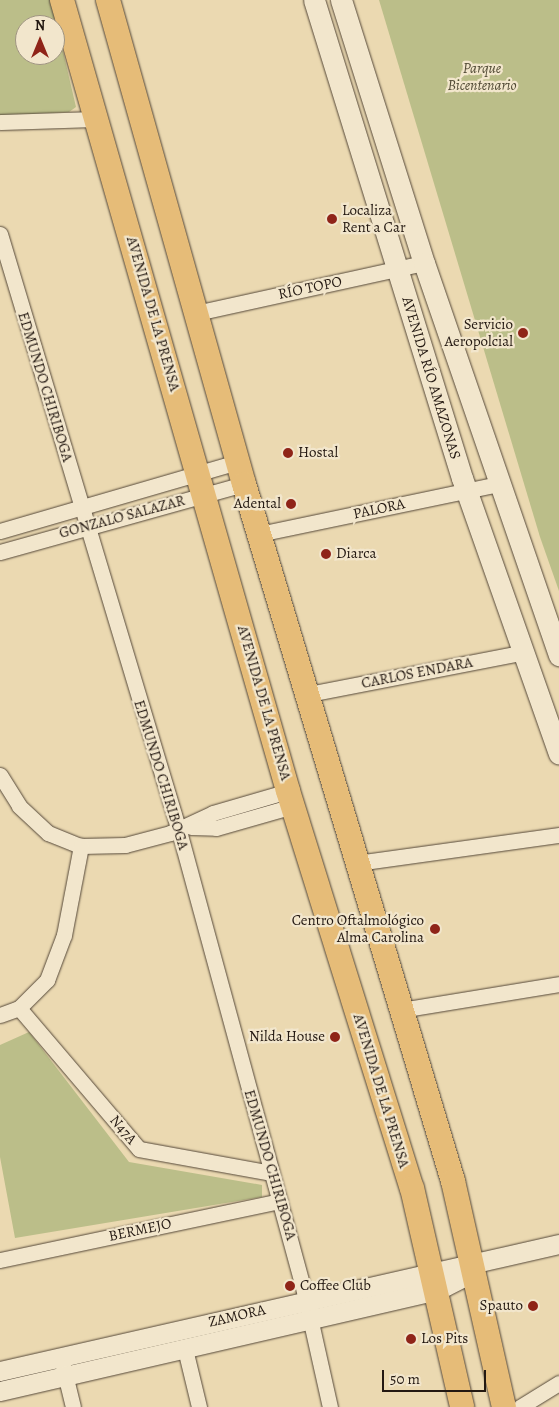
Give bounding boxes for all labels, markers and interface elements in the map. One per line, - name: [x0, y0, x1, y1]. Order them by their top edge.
- north arrow: [15, 15, 65, 65]
- text: N: [35, 16, 45, 35]
- park label: Parque Bicentenario: [447, 59, 517, 94]
- place label: Localiza Rent a Car: [342, 201, 406, 236]
- marker: Localiza Rent a Car: [326, 213, 338, 225]
- street label: AVENIDA DE LA PRENSA: [122, 234, 184, 394]
- street label: RÍO TOPO: [276, 272, 344, 304]
- street label: AVENIDA RÍO AMAZONAS: [398, 295, 464, 461]
- street label: EDMUNDO CHIRIBOGA: [14, 310, 76, 464]
- place label: Servicio Aeropolcial: [444, 315, 513, 350]
- marker: Servicio Aeropolcial: [517, 327, 529, 339]
- place label: Hostal: [298, 444, 338, 462]
- marker: Hostal: [282, 447, 294, 459]
- street label: GONZALO SALAZAR: [57, 492, 187, 542]
- place label: Adental: [234, 495, 281, 513]
- street label: PALORA: [351, 495, 407, 523]
- marker: Adental: [285, 498, 297, 510]
- place label: Diarca: [336, 545, 377, 563]
- marker: Diarca: [320, 548, 332, 560]
- street label: AVENIDA DE LA PRENSA: [233, 623, 295, 783]
- street label: CARLOS ENDARA: [360, 653, 474, 693]
- street label: EDMUNDO CHIRIBOGA: [130, 698, 192, 852]
- place label: Centro Oftalmológico Alma Carolina: [292, 911, 424, 946]
- marker: Centro Oftalmológico Alma Carolina: [428, 922, 442, 936]
- street label: AVENIDA DE LA PRENSA: [349, 1012, 413, 1170]
- place label: Nilda House: [249, 1028, 325, 1046]
- marker: Nilda House: [329, 1031, 341, 1043]
- street label: EDMUNDO CHIRIBOGA: [240, 1088, 300, 1242]
- street label: N47A: [106, 1112, 140, 1148]
- street label: BERMEJO: [107, 1215, 173, 1245]
- place label: Coffee Club: [300, 1277, 371, 1295]
- marker: Coffee Club: [284, 1280, 296, 1292]
- place label: Spauto: [480, 1297, 523, 1315]
- marker: Spauto: [527, 1300, 539, 1312]
- street label: ZAMORA: [207, 1301, 267, 1331]
- place label: Los Pits: [421, 1330, 468, 1348]
- marker: Los Pits: [405, 1333, 417, 1345]
- scale bar: [384, 1360, 488, 1392]
- text: 50 m: [390, 1369, 420, 1389]

